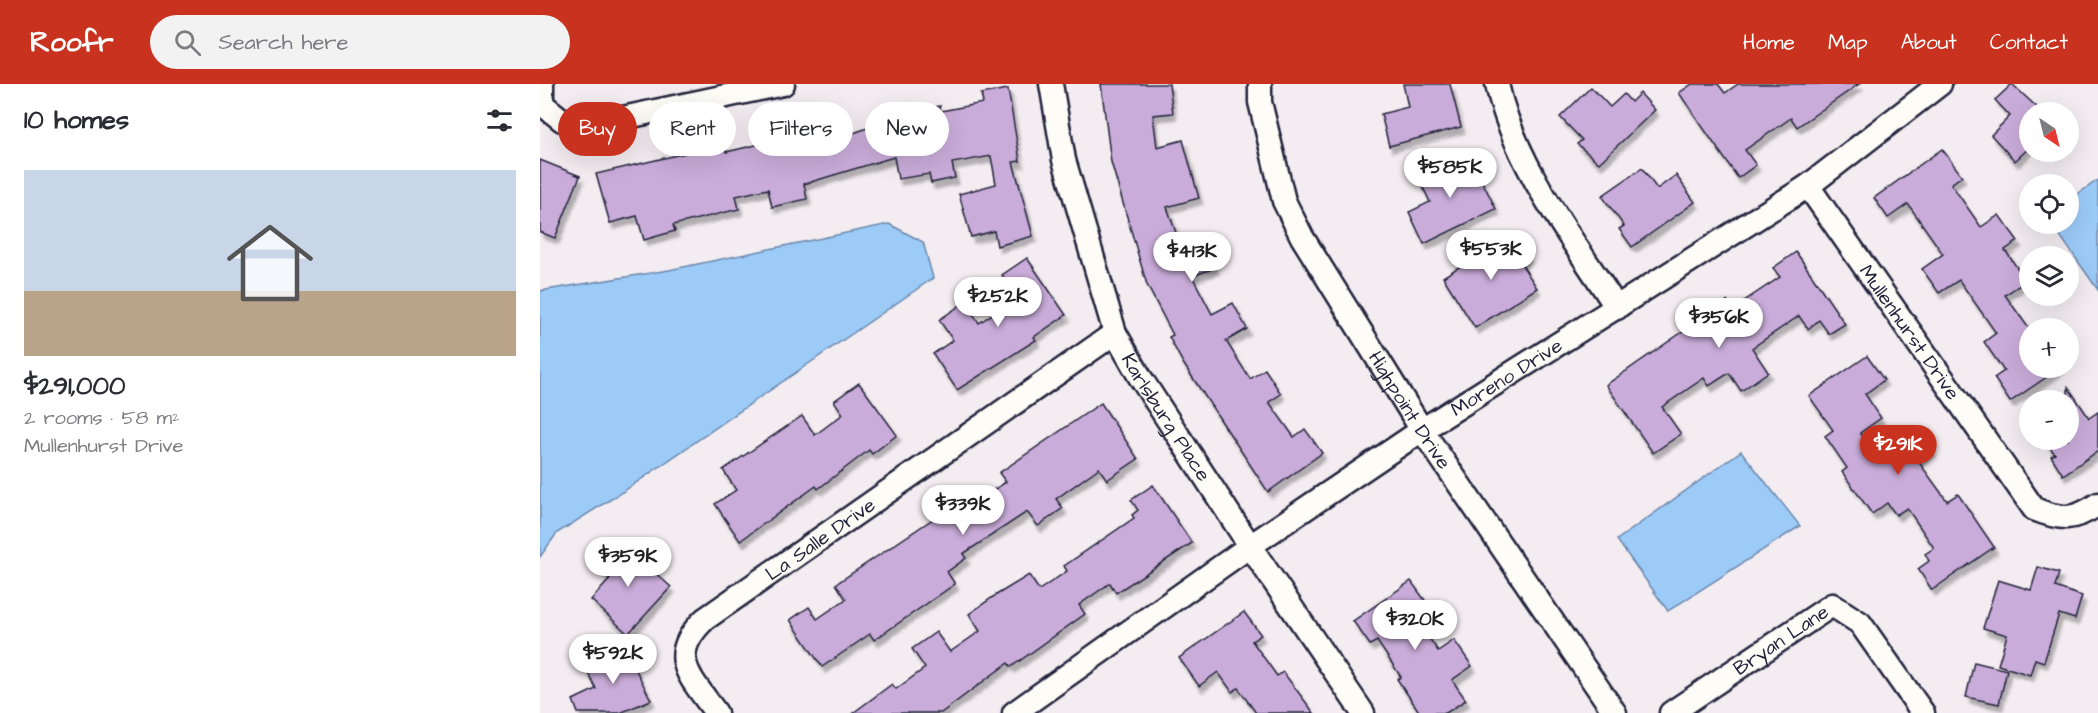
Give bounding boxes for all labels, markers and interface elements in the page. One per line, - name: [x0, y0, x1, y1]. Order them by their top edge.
- search box: [150, 15, 570, 69]
- text: Roofr: [30, 23, 114, 62]
- icon: search: [171, 26, 204, 59]
- text: Search here: [219, 27, 348, 58]
- text: Home: [1743, 28, 1795, 57]
- text: Map: [1828, 28, 1868, 57]
- text: About: [1901, 28, 1957, 57]
- text: Contact: [1990, 28, 2068, 57]
- text: 10 homes: [24, 102, 129, 138]
- chip: Buy: [558, 102, 637, 156]
- chip: Rent: [649, 102, 736, 156]
- chip: Filters: [748, 102, 853, 156]
- chip: New: [865, 102, 949, 156]
- north arrow: [2019, 102, 2079, 162]
- map controls: [2019, 102, 2079, 450]
- icon: filters: [483, 104, 516, 137]
- pin: $585K: [1408, 148, 1492, 199]
- text: $585K: [1418, 153, 1482, 181]
- button: locate: [2019, 174, 2079, 234]
- icon: home: [216, 209, 324, 317]
- pin: $553K: [1449, 230, 1533, 281]
- pin: $413K: [1150, 232, 1234, 283]
- text: $553K: [1460, 235, 1522, 263]
- text: $413K: [1167, 237, 1217, 265]
- button: layers: [2019, 246, 2079, 306]
- street label: Mullenhurst Drive: [1852, 259, 1966, 406]
- pin: $252K: [956, 277, 1040, 328]
- text: $252K: [968, 282, 1028, 310]
- pin: $356K: [1677, 298, 1761, 349]
- text: $356K: [1689, 303, 1749, 331]
- button: +: [2019, 318, 2079, 378]
- street label: Moreno Drive: [1445, 332, 1568, 424]
- street label: Highpoint Drive: [1361, 346, 1458, 475]
- street label: Karlsburg Place: [1114, 348, 1217, 487]
- text: $291,000: [24, 368, 125, 404]
- button: −: [2019, 390, 2079, 450]
- text: 2 rooms · 58 m²: [24, 404, 180, 432]
- pin: $291K: [1856, 425, 1940, 476]
- text: $291K: [1874, 430, 1922, 458]
- text: Mullenhurst Drive: [24, 432, 183, 460]
- pin: $339K: [921, 485, 1005, 536]
- text: $339K: [936, 490, 990, 518]
- street label: La Salle Drive: [760, 491, 881, 588]
- pin: $359K: [586, 537, 670, 588]
- text: $359K: [599, 542, 657, 570]
- street label: Bryan Lane: [1728, 598, 1835, 682]
- pin: $320K: [1373, 600, 1457, 651]
- text: $320K: [1386, 605, 1444, 633]
- pin: $592K: [571, 634, 655, 685]
- text: $592K: [583, 639, 643, 667]

